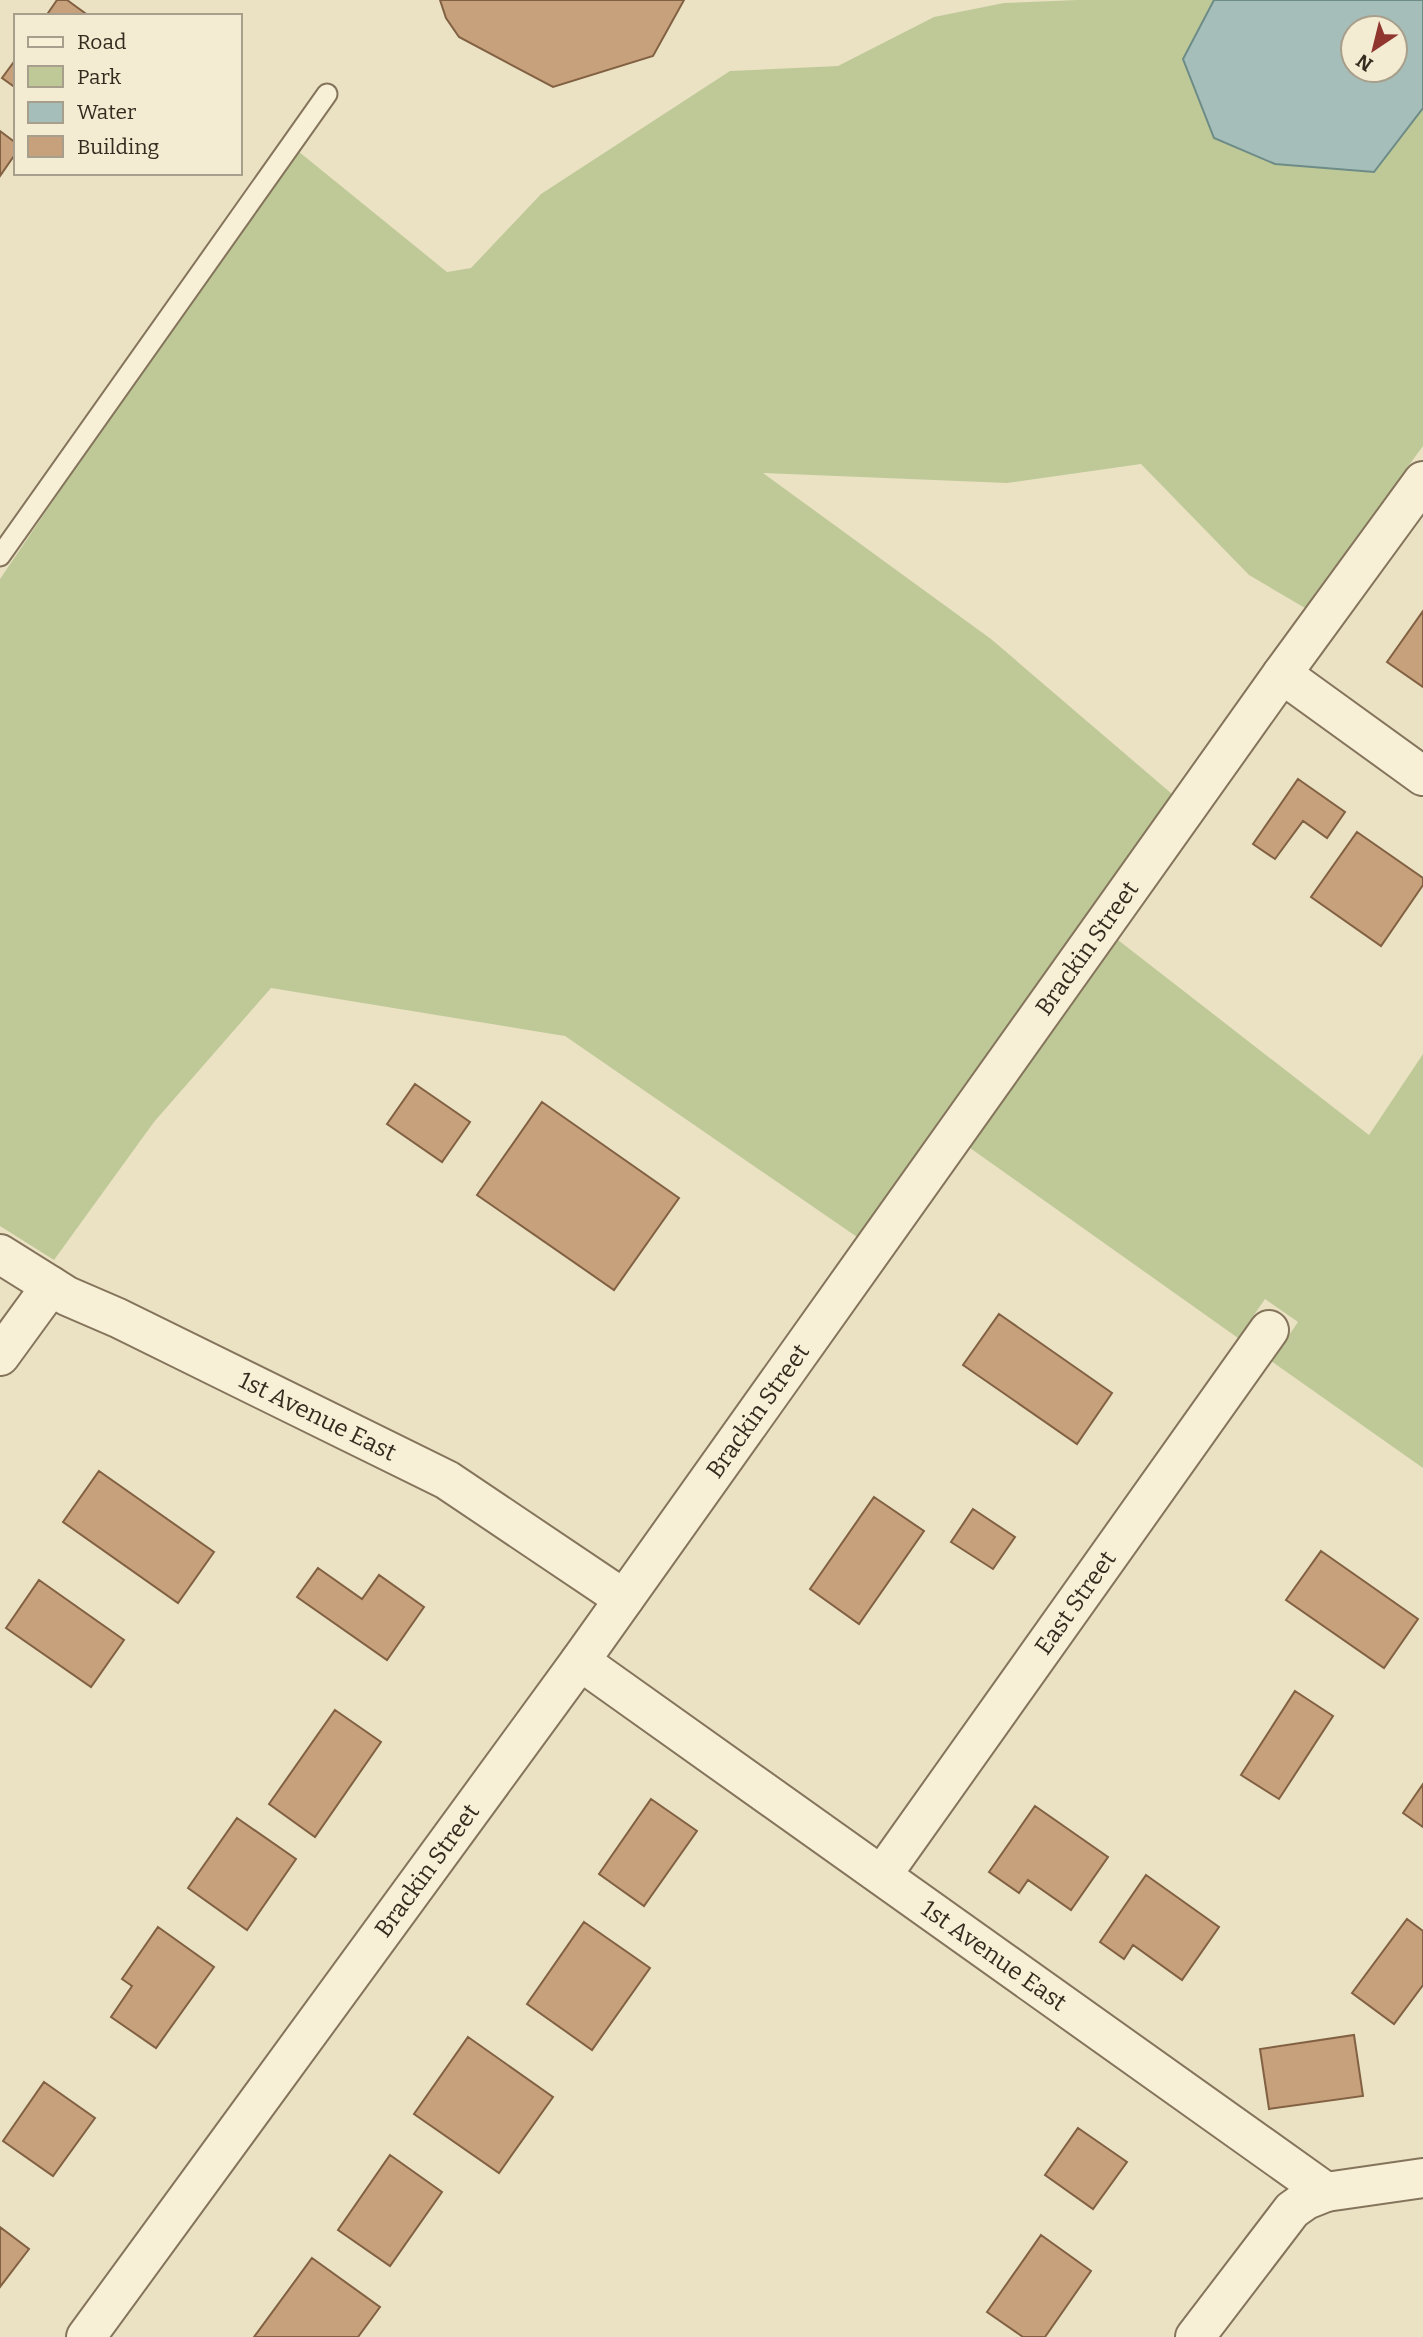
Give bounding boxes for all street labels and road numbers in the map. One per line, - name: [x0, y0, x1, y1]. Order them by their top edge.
- street label: Brackin Street: [1030, 875, 1144, 1021]
- street label: Brackin Street: [701, 1338, 815, 1484]
- street label: 1st Avenue East: [234, 1366, 401, 1467]
- street label: East Street: [1029, 1545, 1122, 1660]
- street label: Brackin Street: [369, 1798, 485, 1942]
- street label: 1st Avenue East: [916, 1894, 1072, 2017]

